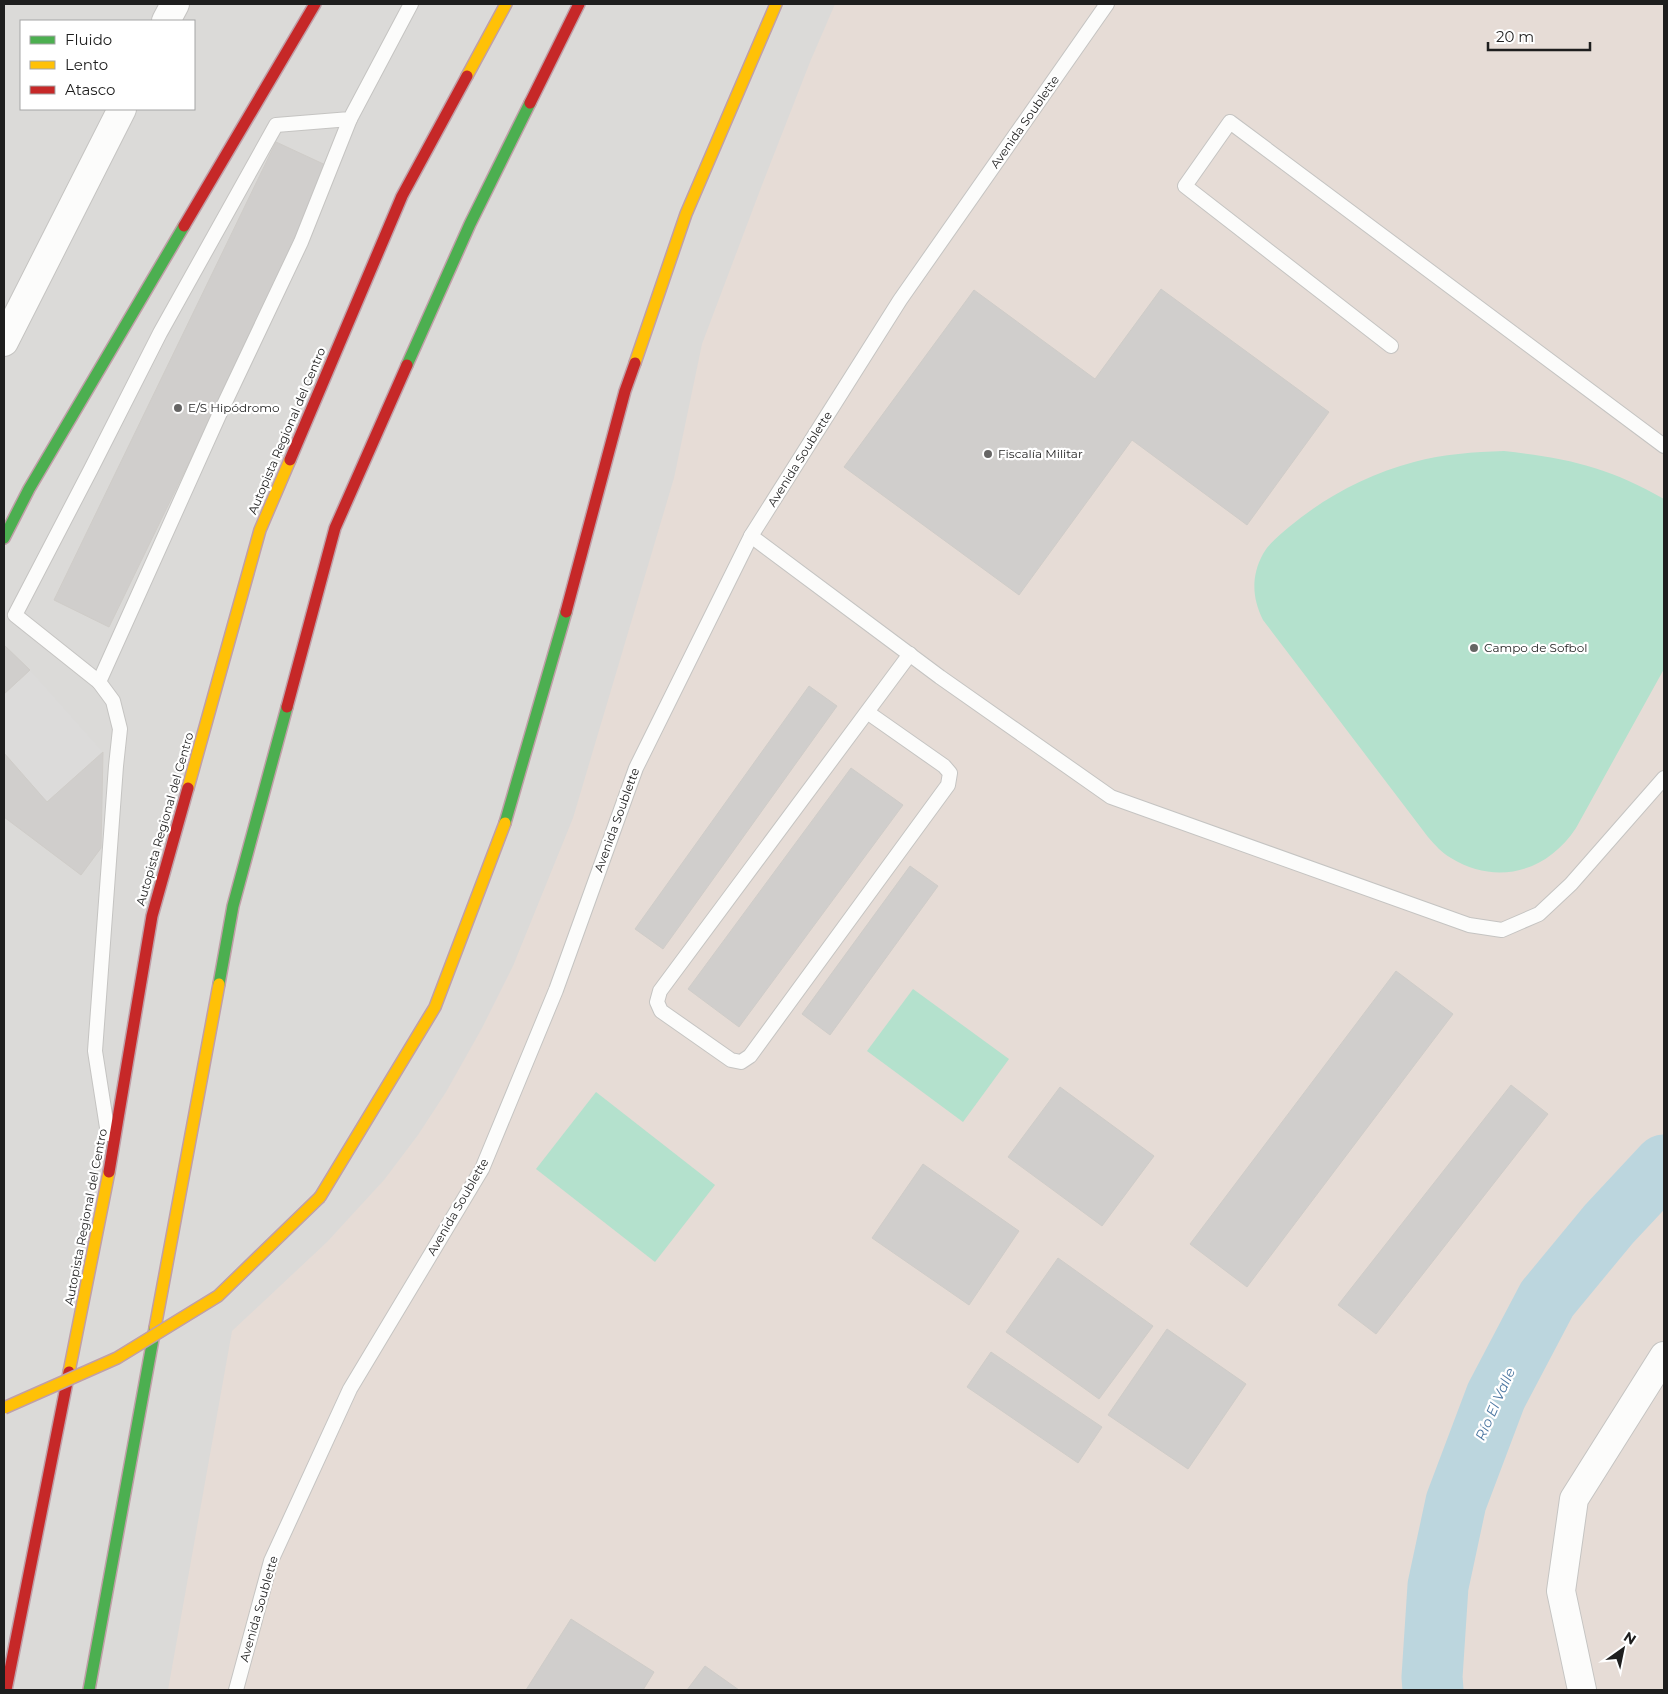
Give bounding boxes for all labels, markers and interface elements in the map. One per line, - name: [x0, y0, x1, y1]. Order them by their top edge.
- legend: [20, 20, 195, 110]
- scale bar: [1488, 20, 1590, 52]
- text: 20 m: [1496, 27, 1534, 46]
- text: Fluido: [65, 30, 112, 49]
- text: Lento: [65, 55, 108, 74]
- street label: Avenida Soublette: [987, 72, 1062, 171]
- text: Atasco: [65, 80, 115, 99]
- street label: Autopista Regional del Centro: [245, 345, 329, 516]
- place label: E/S Hipódromo: [188, 400, 280, 415]
- marker: E/S Hipódromo: [172, 402, 184, 414]
- street label: Avenida Soublette: [764, 408, 835, 509]
- place label: Fiscalía Militar: [998, 446, 1083, 461]
- marker: Fiscalía Militar: [982, 448, 994, 460]
- place label: Campo de Sofbol: [1484, 640, 1587, 655]
- marker: Campo de Sofbol: [1468, 642, 1480, 654]
- street label: Autopista Regional del Centro: [133, 730, 196, 907]
- street label: Avenida Soublette: [591, 766, 642, 874]
- street label: Autopista Regional del Centro: [61, 1127, 110, 1307]
- street label: Avenida Soublette: [424, 1155, 491, 1258]
- water label: Río El Valle: [1471, 1365, 1519, 1443]
- street label: Avenida Soublette: [236, 1554, 281, 1664]
- north arrow: [1598, 1624, 1648, 1674]
- text: N: [1620, 1627, 1640, 1649]

